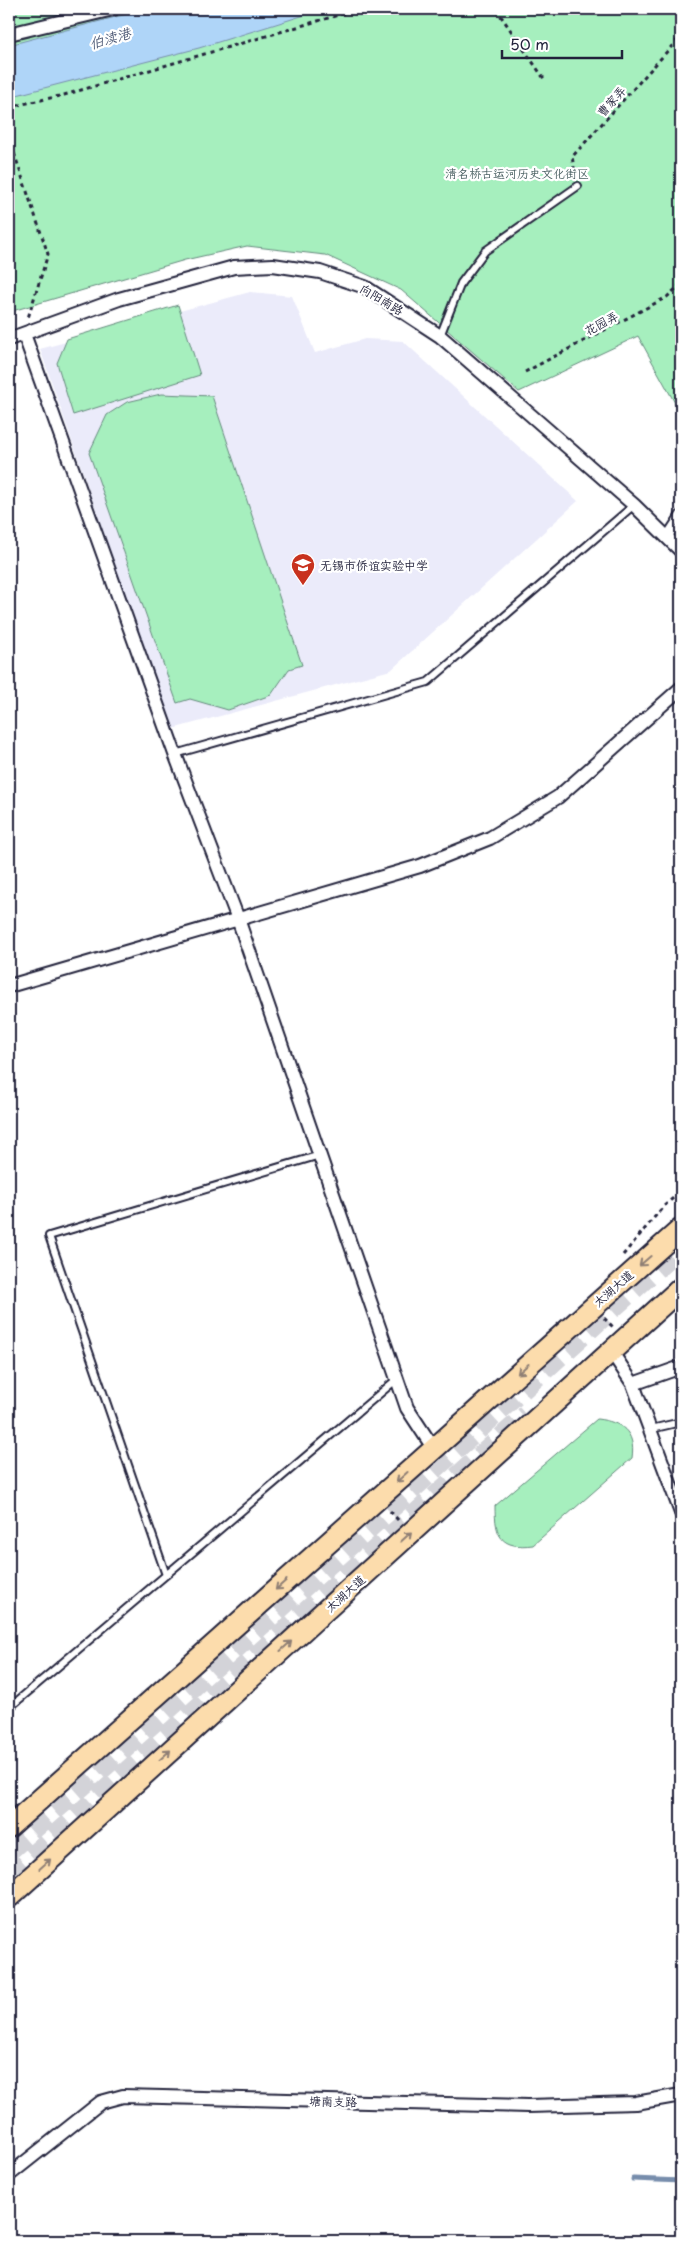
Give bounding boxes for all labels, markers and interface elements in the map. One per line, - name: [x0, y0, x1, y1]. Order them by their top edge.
- water label: 伯渎港: [87, 22, 135, 54]
- scale bar: [502, 28, 622, 60]
- text: 50 m: [510, 32, 549, 55]
- street label: 曹家弄: [592, 82, 630, 120]
- park label: 清名桥古运河历史文化街区: [445, 164, 589, 182]
- street label: 向阳南路: [357, 279, 407, 319]
- street label: 花园弄: [581, 307, 621, 339]
- school or university icon: 无锡市侨谊实验中学: [290, 552, 316, 586]
- place label: 无锡市侨谊实验中学: [320, 556, 428, 574]
- one-way arrow: [638, 1255, 651, 1266]
- street label: 太湖大道: [589, 1265, 637, 1311]
- one-way arrow: [517, 1363, 530, 1374]
- one-way arrow: [395, 1471, 408, 1482]
- one-way arrow: [400, 1531, 413, 1543]
- street label: 太湖大道: [321, 1570, 369, 1616]
- one-way arrow: [274, 1579, 287, 1591]
- one-way arrow: [279, 1640, 292, 1652]
- one-way arrow: [159, 1749, 172, 1761]
- one-way arrow: [38, 1858, 51, 1870]
- street label: 塘南支路: [309, 2092, 357, 2110]

